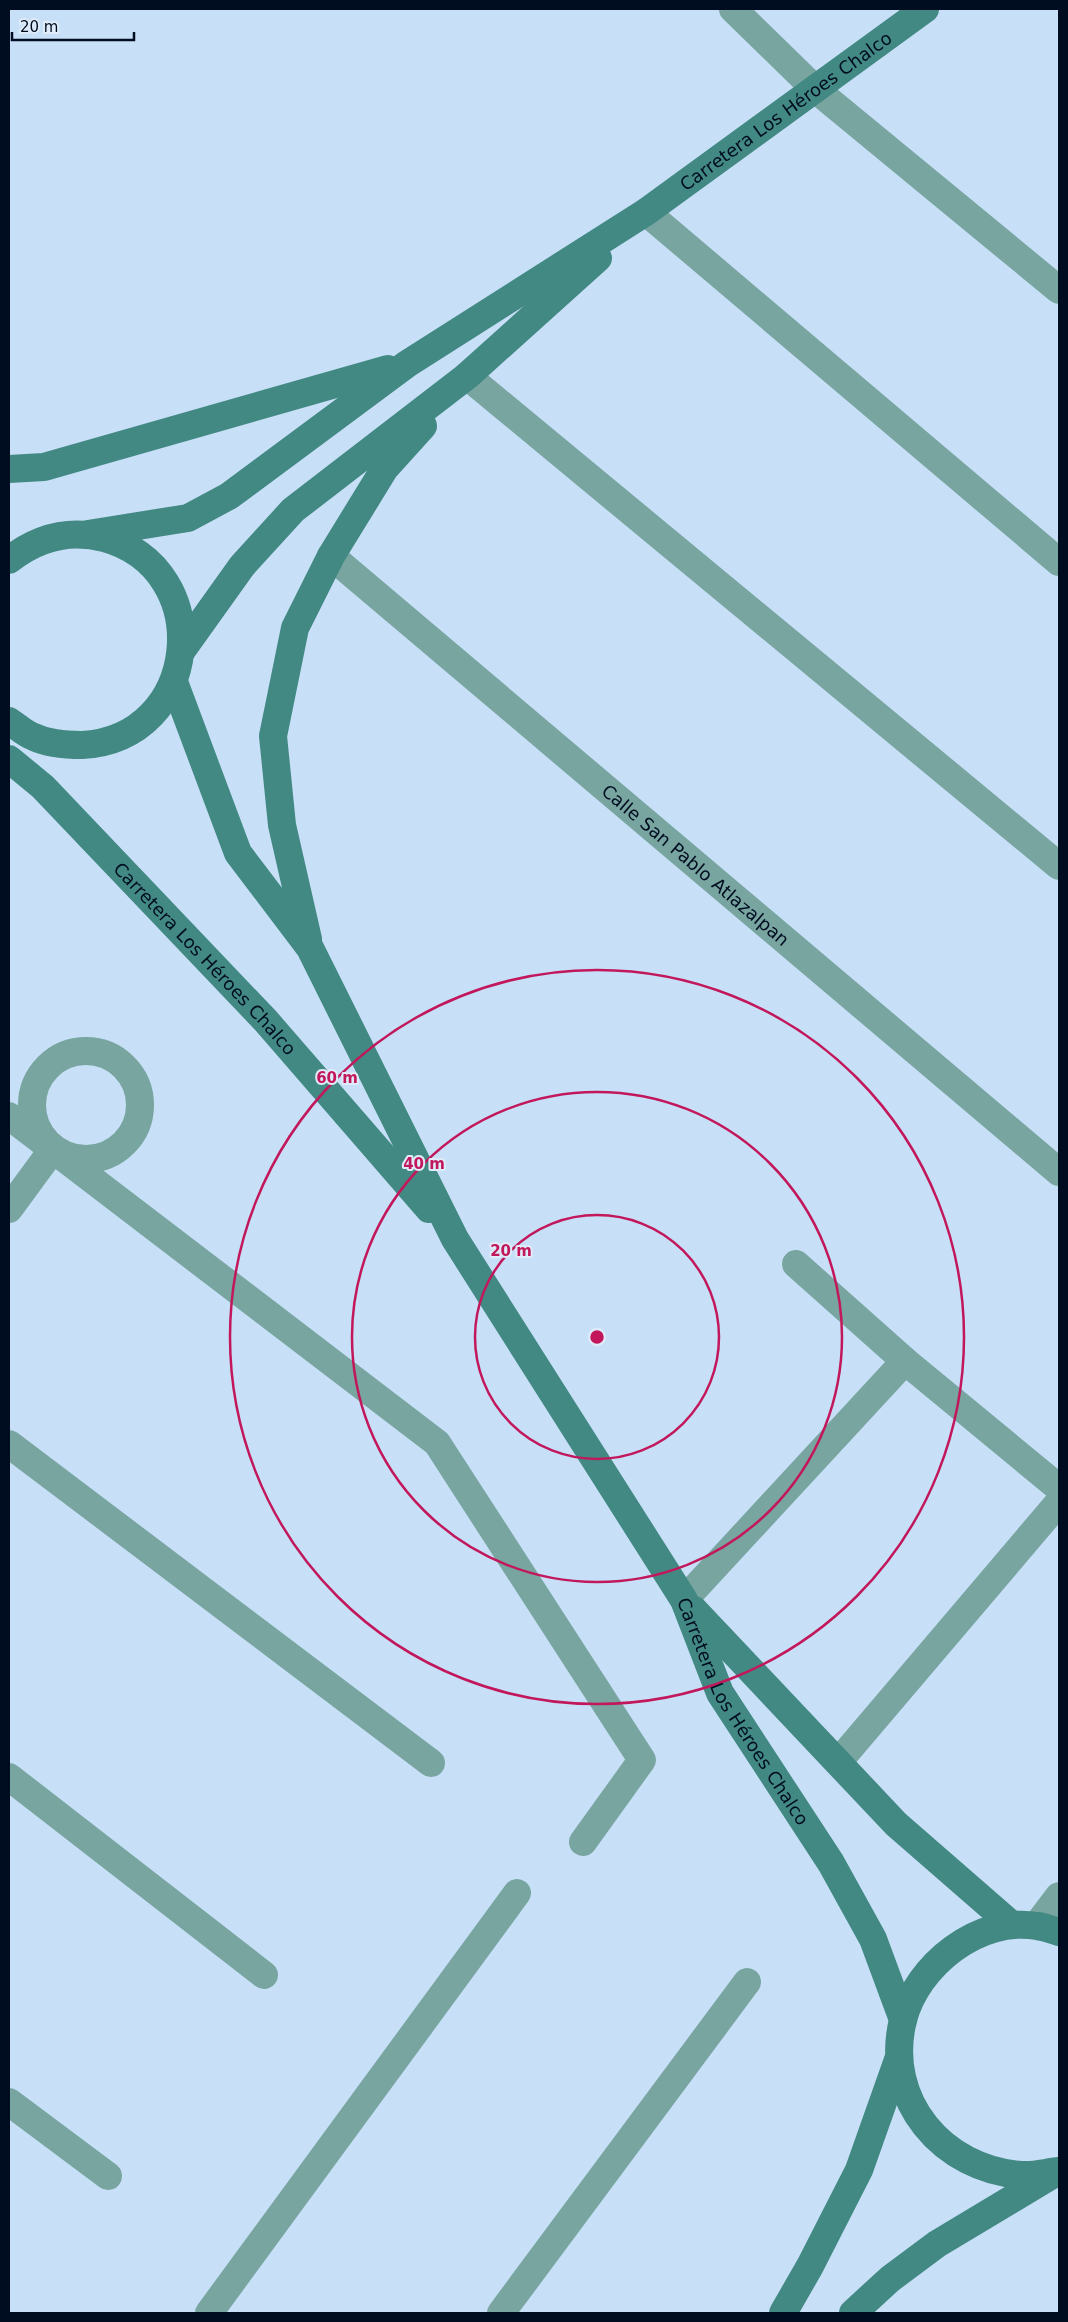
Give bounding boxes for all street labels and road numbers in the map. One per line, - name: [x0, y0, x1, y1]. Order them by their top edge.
- street label: Carretera Los Héroes Chalco: [675, 27, 895, 195]
- street label: Calle San Pablo Atlazalpan: [598, 780, 794, 950]
- street label: Carretera Los Héroes Chalco: [110, 858, 301, 1059]
- street label: Carretera Los Héroes Chalco: [674, 1595, 814, 1829]

